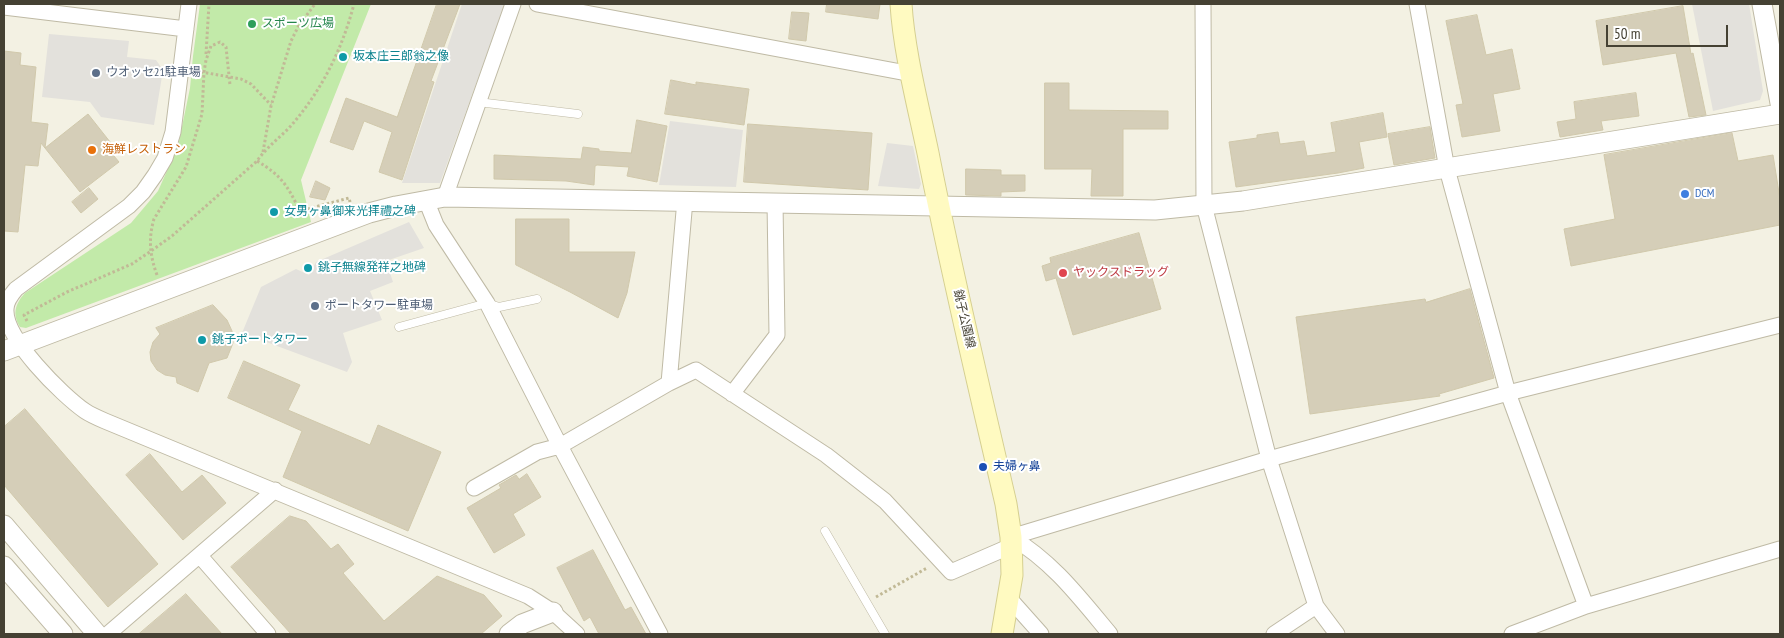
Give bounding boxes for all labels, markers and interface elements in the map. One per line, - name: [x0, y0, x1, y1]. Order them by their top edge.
- scale bar: [1609, 15, 1732, 47]
- place label: スポーツ広場: [262, 17, 334, 31]
- marker: スポーツ広場: [246, 18, 258, 30]
- text: 50 m: [1614, 24, 1640, 43]
- place label: 坂本庄三郎翁之像: [353, 50, 449, 64]
- marker: 坂本庄三郎翁之像: [337, 51, 349, 63]
- place label: ウオッセ21駐車場: [106, 66, 201, 80]
- marker: ウオッセ21駐車場: [90, 67, 102, 79]
- place label: 海鮮レストラン: [102, 143, 186, 157]
- marker: 海鮮レストラン: [86, 144, 98, 156]
- place label: DCM: [1695, 187, 1714, 201]
- marker: DCM: [1679, 188, 1691, 200]
- place label: 女男ヶ鼻御来光拝禮之碑: [284, 205, 416, 219]
- marker: 女男ヶ鼻御来光拝禮之碑: [268, 206, 280, 218]
- place label: 銚子無線発祥之地碑: [318, 261, 426, 275]
- marker: 銚子無線発祥之地碑: [302, 262, 314, 274]
- place label: ヤックスドラッグ: [1073, 266, 1169, 280]
- marker: ヤックスドラッグ: [1057, 267, 1069, 279]
- street label: 銚子公園線: [950, 288, 978, 350]
- place label: ポートタワー駐車場: [325, 299, 433, 313]
- marker: ポートタワー駐車場: [309, 300, 321, 312]
- place label: 銚子ポートタワー: [212, 333, 308, 347]
- marker: 銚子ポートタワー: [196, 334, 208, 346]
- place label: 夫婦ヶ鼻: [993, 460, 1041, 474]
- marker: 夫婦ヶ鼻: [977, 461, 989, 473]

